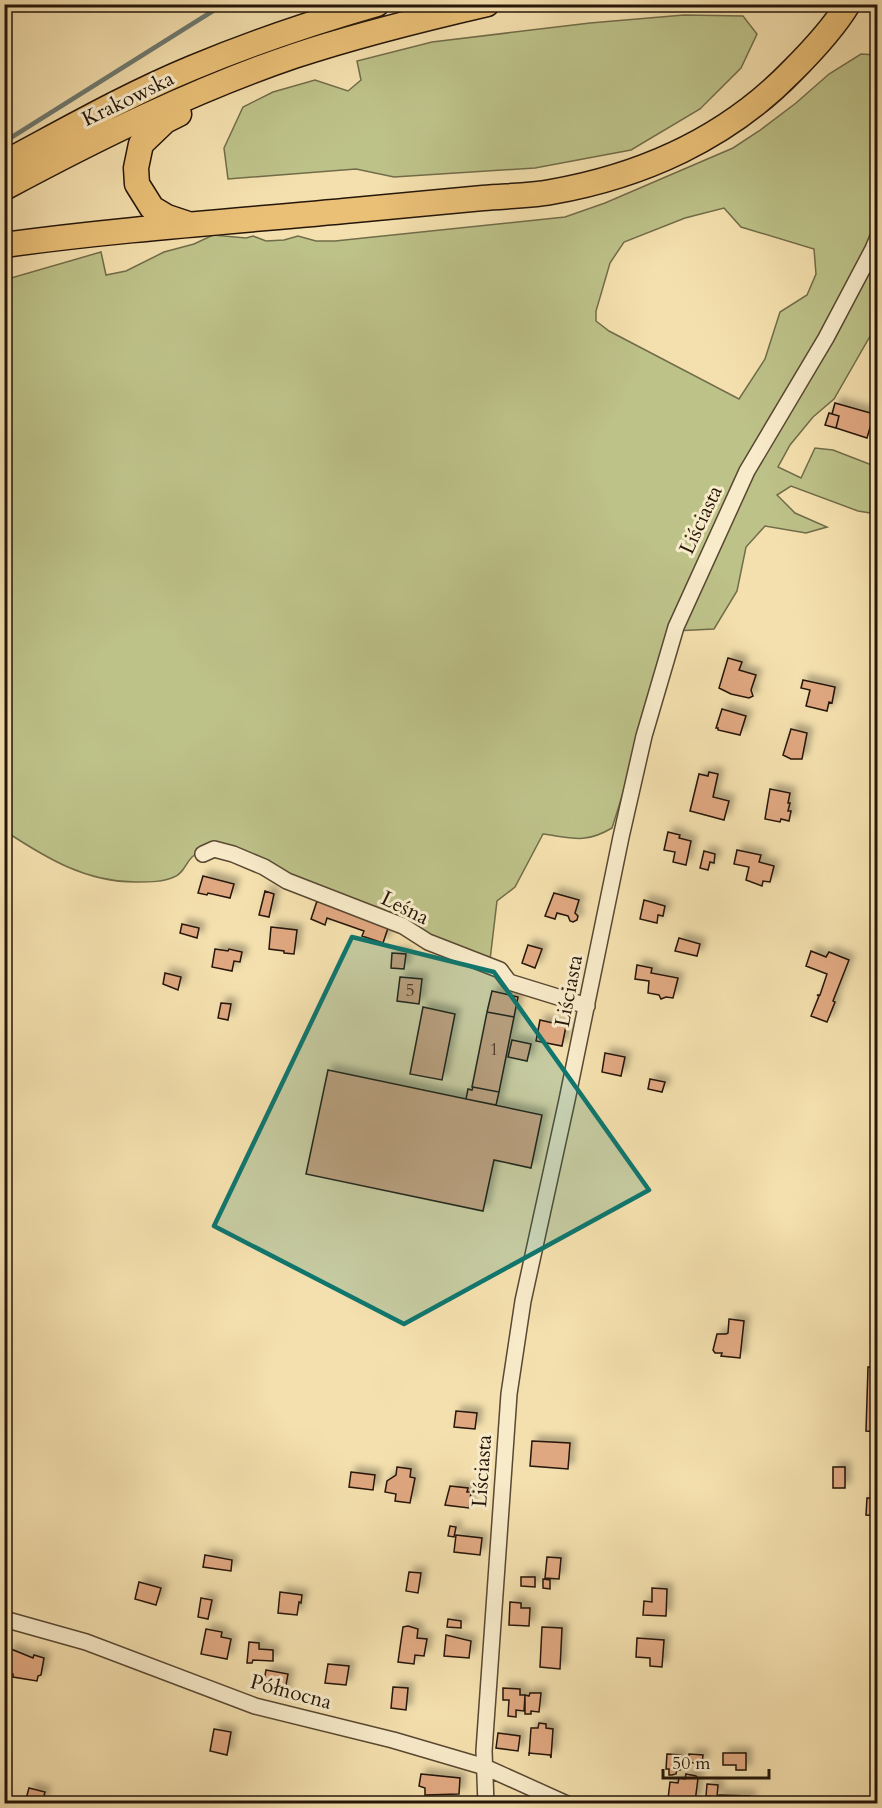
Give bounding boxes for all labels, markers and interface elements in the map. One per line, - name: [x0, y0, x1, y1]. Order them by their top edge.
- street label: Krakowska: [77, 64, 179, 134]
- street label: Liściasta: [672, 481, 730, 559]
- street label: Leśna: [376, 884, 434, 932]
- street label: Liściasta: [548, 952, 590, 1030]
- house number: 5: [405, 978, 415, 1003]
- house number: 1: [489, 1037, 499, 1062]
- street label: Liściasta: [465, 1434, 499, 1508]
- street label: Północna: [247, 1667, 335, 1717]
- scale bar: [663, 1742, 770, 1780]
- text: 50 m: [672, 1751, 711, 1776]

